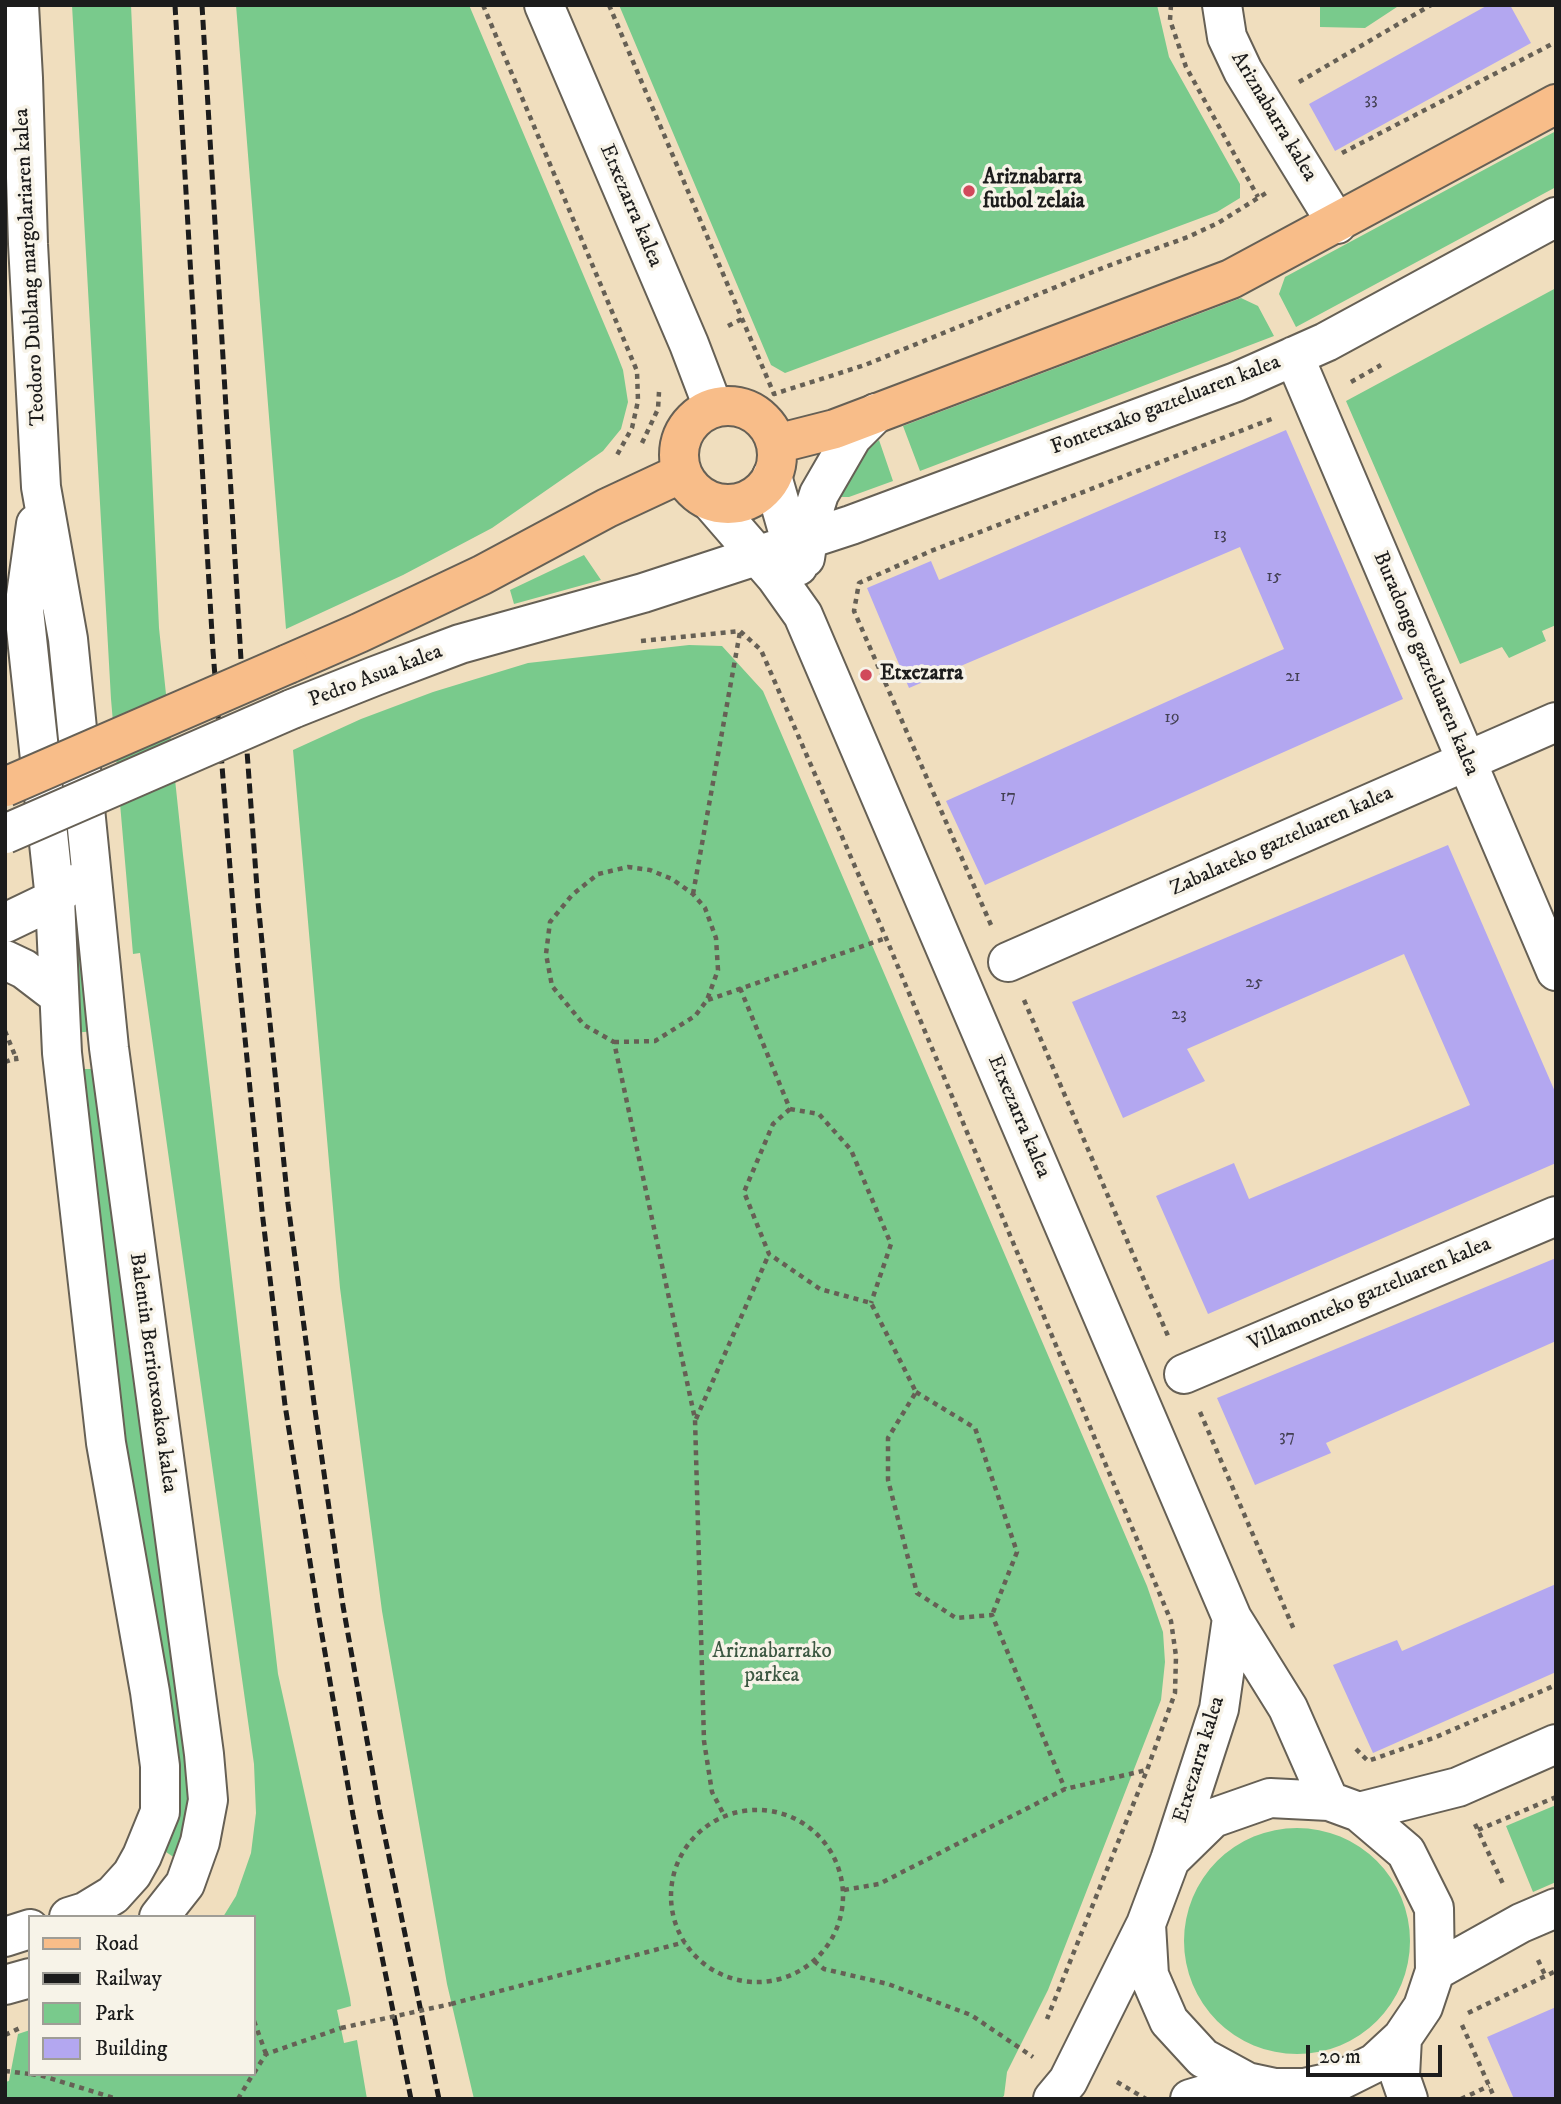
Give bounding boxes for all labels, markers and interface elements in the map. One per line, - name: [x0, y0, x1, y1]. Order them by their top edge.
- street label: Ariznabarra kalea: [1224, 48, 1322, 186]
- house number: 33: [1364, 89, 1378, 111]
- street label: Teodoro Dublang margolariaren kalea: [10, 108, 52, 426]
- street label: Etxezarra kalea: [593, 141, 667, 271]
- place label: Ariznabarra futbol zelaia: [983, 166, 1085, 216]
- marker: Ariznabarra futbol zelaia: [961, 183, 977, 199]
- street label: Fontetxako gazteluaren kalea: [1048, 351, 1284, 461]
- house number: 13: [1213, 524, 1227, 546]
- street label: Buradongo gazteluaren kalea: [1366, 548, 1484, 780]
- house number: 15: [1266, 566, 1282, 588]
- street label: Pedro Asua kalea: [306, 640, 446, 714]
- place label: Etxezarra: [880, 662, 963, 688]
- house number: 21: [1285, 666, 1301, 688]
- marker: Etxezarra: [858, 667, 874, 683]
- house number: 19: [1164, 707, 1180, 729]
- street label: Zabalateko gazteluaren kalea: [1167, 782, 1397, 902]
- house number: 17: [1000, 786, 1016, 808]
- house number: 25: [1245, 972, 1263, 994]
- house number: 23: [1171, 1004, 1187, 1026]
- street label: Etxezarra kalea: [981, 1052, 1055, 1182]
- street label: Villamonteko gazteluaren kalea: [1245, 1232, 1495, 1358]
- street label: Balentin Berriotxoakoa kalea: [123, 1251, 181, 1495]
- house number: 37: [1279, 1426, 1295, 1448]
- park label: Ariznabarrako parkea: [712, 1640, 832, 1690]
- street label: Etxezarra kalea: [1169, 1694, 1231, 1826]
- legend: [28, 1915, 256, 2076]
- text: Road: [95, 1931, 139, 1957]
- text: Railway: [95, 1966, 162, 1992]
- text: Park: [95, 2001, 134, 2027]
- scale bar: [1309, 2030, 1446, 2074]
- text: Building: [95, 2036, 167, 2062]
- text: 20 m: [1319, 2044, 1361, 2070]

